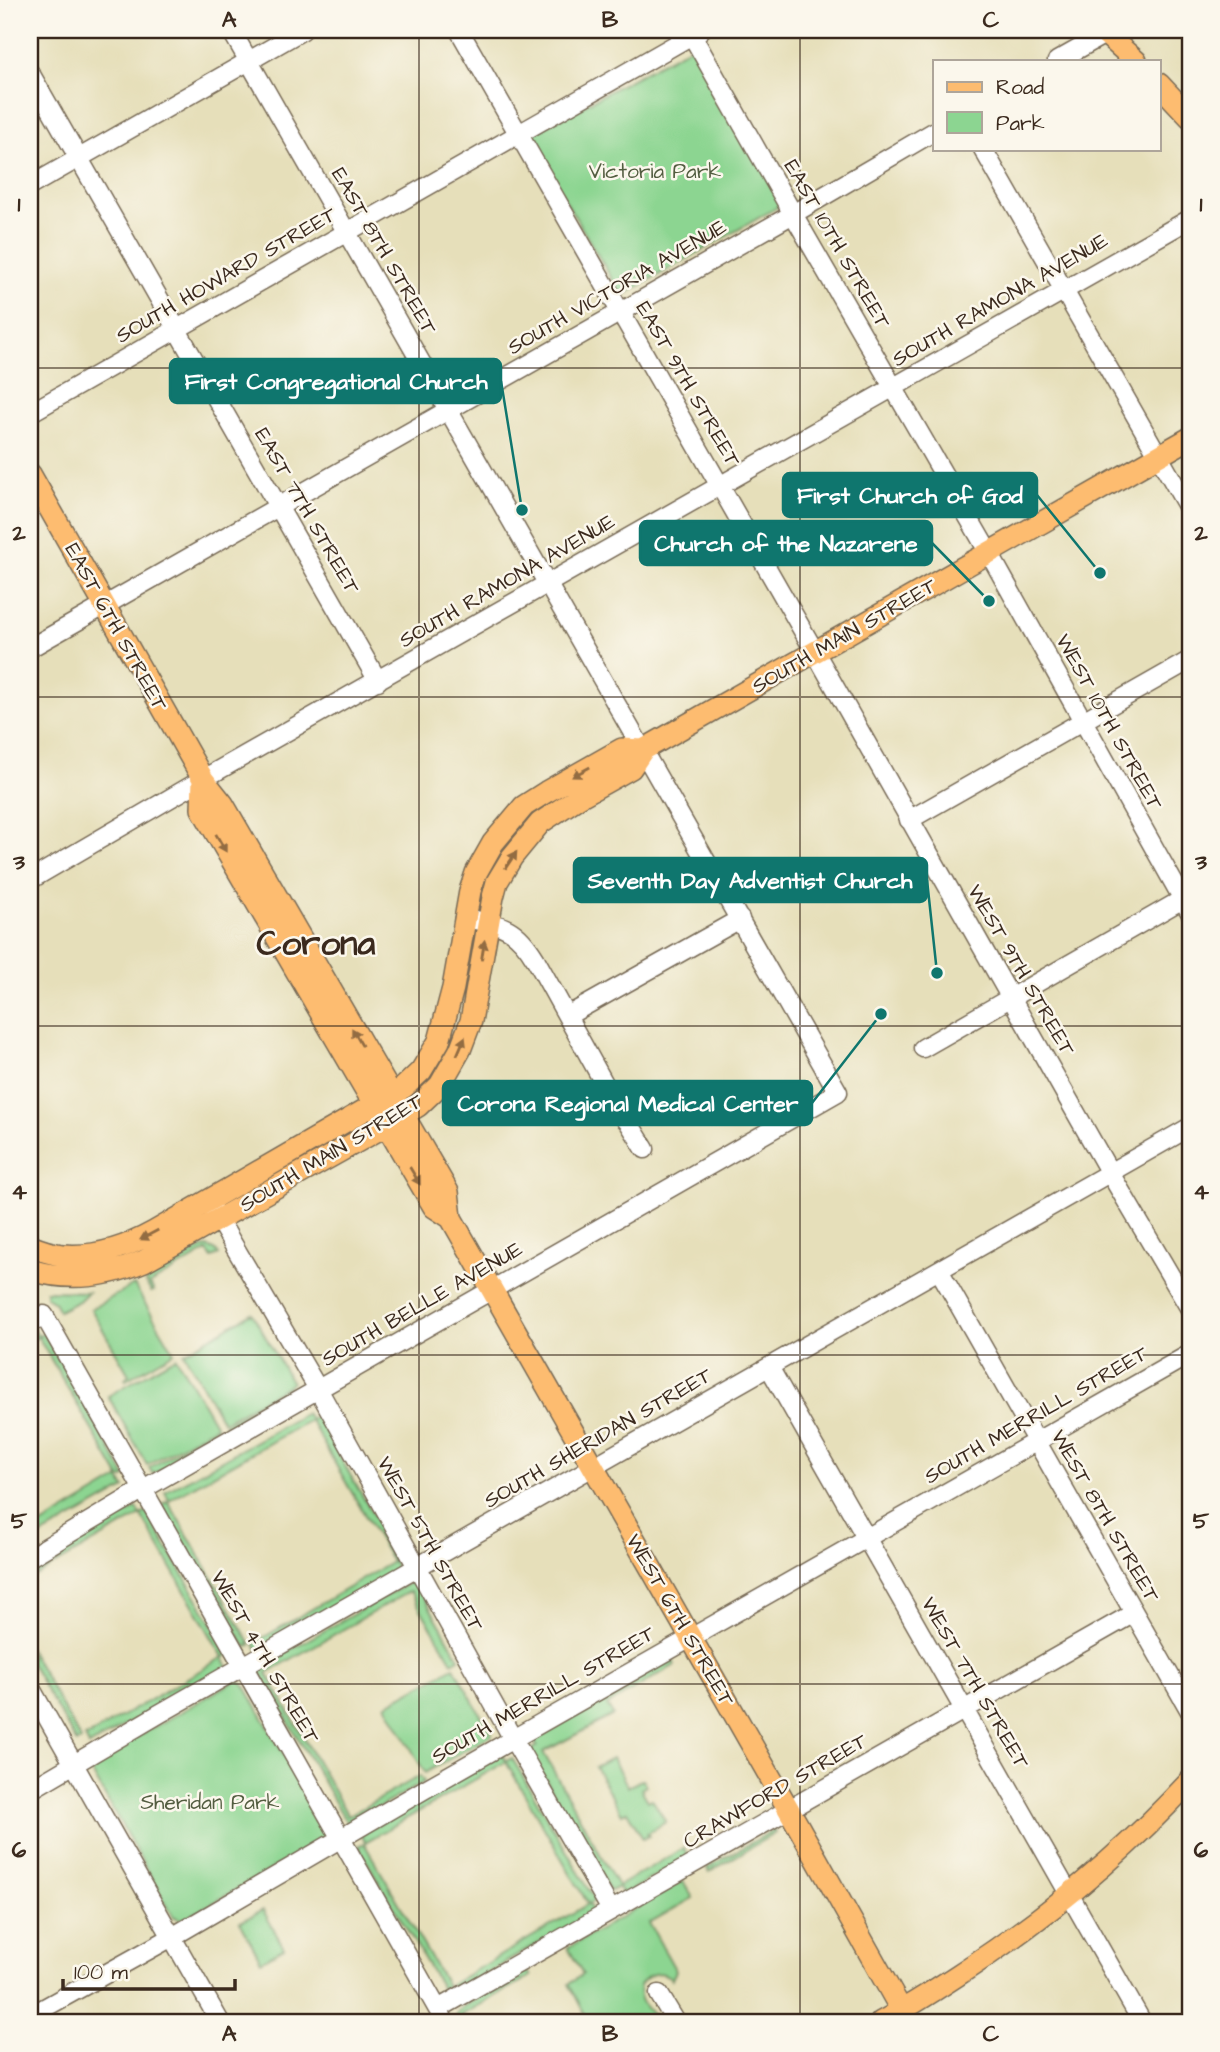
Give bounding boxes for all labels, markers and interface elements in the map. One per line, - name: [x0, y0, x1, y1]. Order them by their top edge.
- text: A: [222, 4, 237, 36]
- text: B: [602, 4, 619, 36]
- text: C: [983, 4, 1000, 36]
- legend: [933, 60, 1160, 150]
- text: Road: [996, 73, 1044, 102]
- text: Park: [996, 109, 1045, 138]
- street label: EAST 10TH STREET: [777, 154, 898, 335]
- park label: Victoria Park: [589, 157, 721, 186]
- street label: EAST 8TH STREET: [324, 162, 444, 341]
- text: 1: [18, 188, 21, 220]
- text: 1: [1200, 188, 1203, 220]
- street label: SOUTH HOWARD STREET: [110, 199, 342, 350]
- street label: SOUTH VICTORIA AVENUE: [502, 212, 732, 362]
- street label: SOUTH RAMONA AVENUE: [887, 226, 1114, 374]
- street label: EAST 9TH STREET: [629, 296, 748, 473]
- callout: First Congregational Church: [170, 359, 501, 403]
- text: First Congregational Church: [184, 366, 488, 399]
- street label: EAST 7TH STREET: [248, 423, 367, 600]
- callout: First Church of God: [783, 473, 1037, 517]
- text: First Church of God: [797, 480, 1023, 512]
- street label: SOUTH RAMONA AVENUE: [394, 507, 621, 655]
- text: 2: [11, 517, 26, 549]
- text: 2: [1193, 517, 1208, 549]
- callout: Church of the Nazarene: [640, 521, 932, 565]
- text: Church of the Nazarene: [654, 528, 918, 560]
- street label: EAST 6TH STREET: [58, 538, 175, 717]
- street label: SOUTH MAIN STREET: [746, 571, 942, 701]
- street label: WEST 10TH STREET: [1049, 629, 1170, 816]
- one-way arrow: [571, 766, 591, 778]
- one-way arrow: [215, 833, 227, 852]
- text: 3: [12, 846, 25, 878]
- text: 3: [1194, 846, 1207, 878]
- one-way arrow: [504, 850, 517, 869]
- callout: Seventh Day Adventist Church: [574, 858, 927, 902]
- text: Seventh Day Adventist Church: [587, 865, 913, 899]
- street label: WEST 9TH STREET: [960, 879, 1082, 1062]
- district label: Corona: [257, 919, 376, 968]
- one-way arrow: [477, 939, 488, 961]
- one-way arrow: [351, 1028, 363, 1047]
- one-way arrow: [456, 1035, 467, 1056]
- callout: Corona Regional Medical Center: [443, 1081, 812, 1125]
- street label: SOUTH MAIN STREET: [234, 1086, 429, 1219]
- text: Corona Regional Medical Center: [458, 1088, 799, 1121]
- one-way arrow: [408, 1166, 421, 1185]
- text: 4: [11, 1176, 27, 1208]
- text: 4: [1193, 1176, 1209, 1208]
- one-way arrow: [138, 1228, 158, 1240]
- street label: SOUTH BELLE AVENUE: [316, 1234, 528, 1373]
- street label: SOUTH MERRILL STREET: [919, 1339, 1154, 1491]
- street label: SOUTH SHERIDAN STREET: [479, 1360, 718, 1515]
- street label: WEST 8TH STREET: [1044, 1425, 1167, 1608]
- street label: WEST 5TH STREET: [370, 1451, 491, 1637]
- text: 5: [11, 1505, 28, 1537]
- text: 5: [1193, 1505, 1210, 1537]
- street label: WEST 6TH STREET: [619, 1529, 742, 1712]
- street label: WEST 4TH STREET: [204, 1565, 327, 1750]
- street label: WEST 7TH STREET: [914, 1592, 1036, 1775]
- street label: SOUTH MERRILL STREET: [426, 1619, 661, 1771]
- street label: CRAWFORD STREET: [678, 1726, 873, 1856]
- park label: Sheridan Park: [141, 1788, 280, 1817]
- text: 6: [12, 1834, 27, 1866]
- text: 6: [1194, 1834, 1209, 1866]
- scale bar: [63, 1947, 234, 1991]
- text: 100 m: [74, 1958, 129, 1987]
- text: A: [222, 2018, 237, 2050]
- text: B: [602, 2018, 619, 2050]
- text: C: [983, 2018, 1000, 2050]

